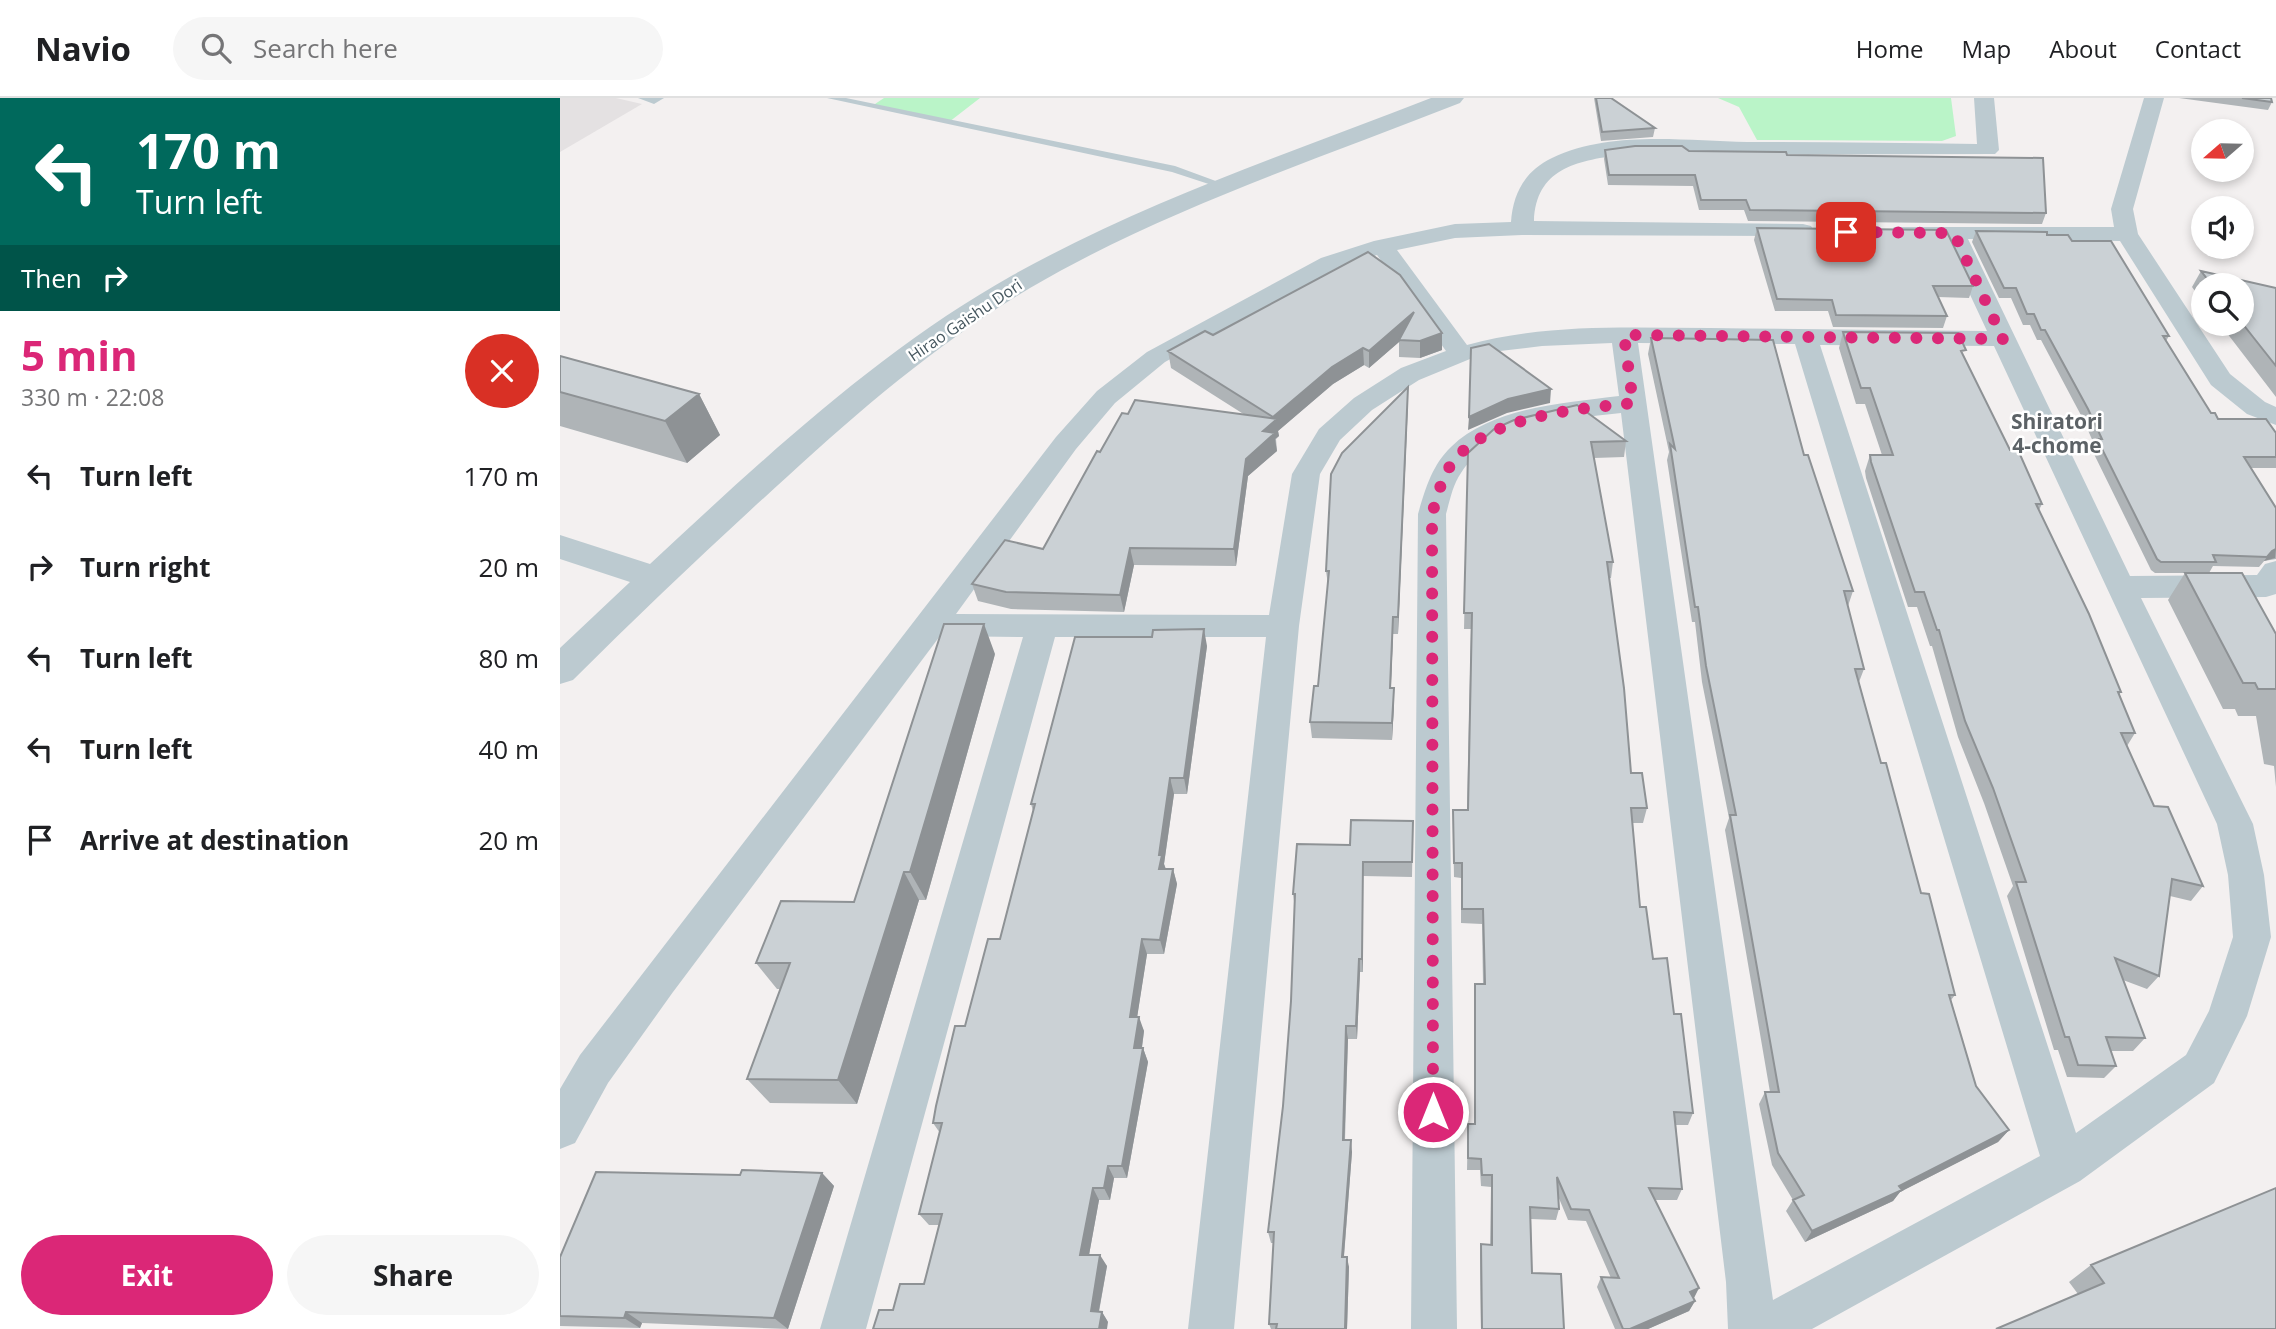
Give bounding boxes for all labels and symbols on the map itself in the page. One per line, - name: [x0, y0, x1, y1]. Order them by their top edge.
- north arrow: [2191, 119, 2254, 182]
- pin: [1816, 202, 1876, 262]
- street label: Hirao Gaishu Dori: [904, 274, 1026, 366]
- district label: Shiratori 4-chome: [2011, 407, 2103, 459]
- position arrow: [1396, 1075, 1470, 1149]

